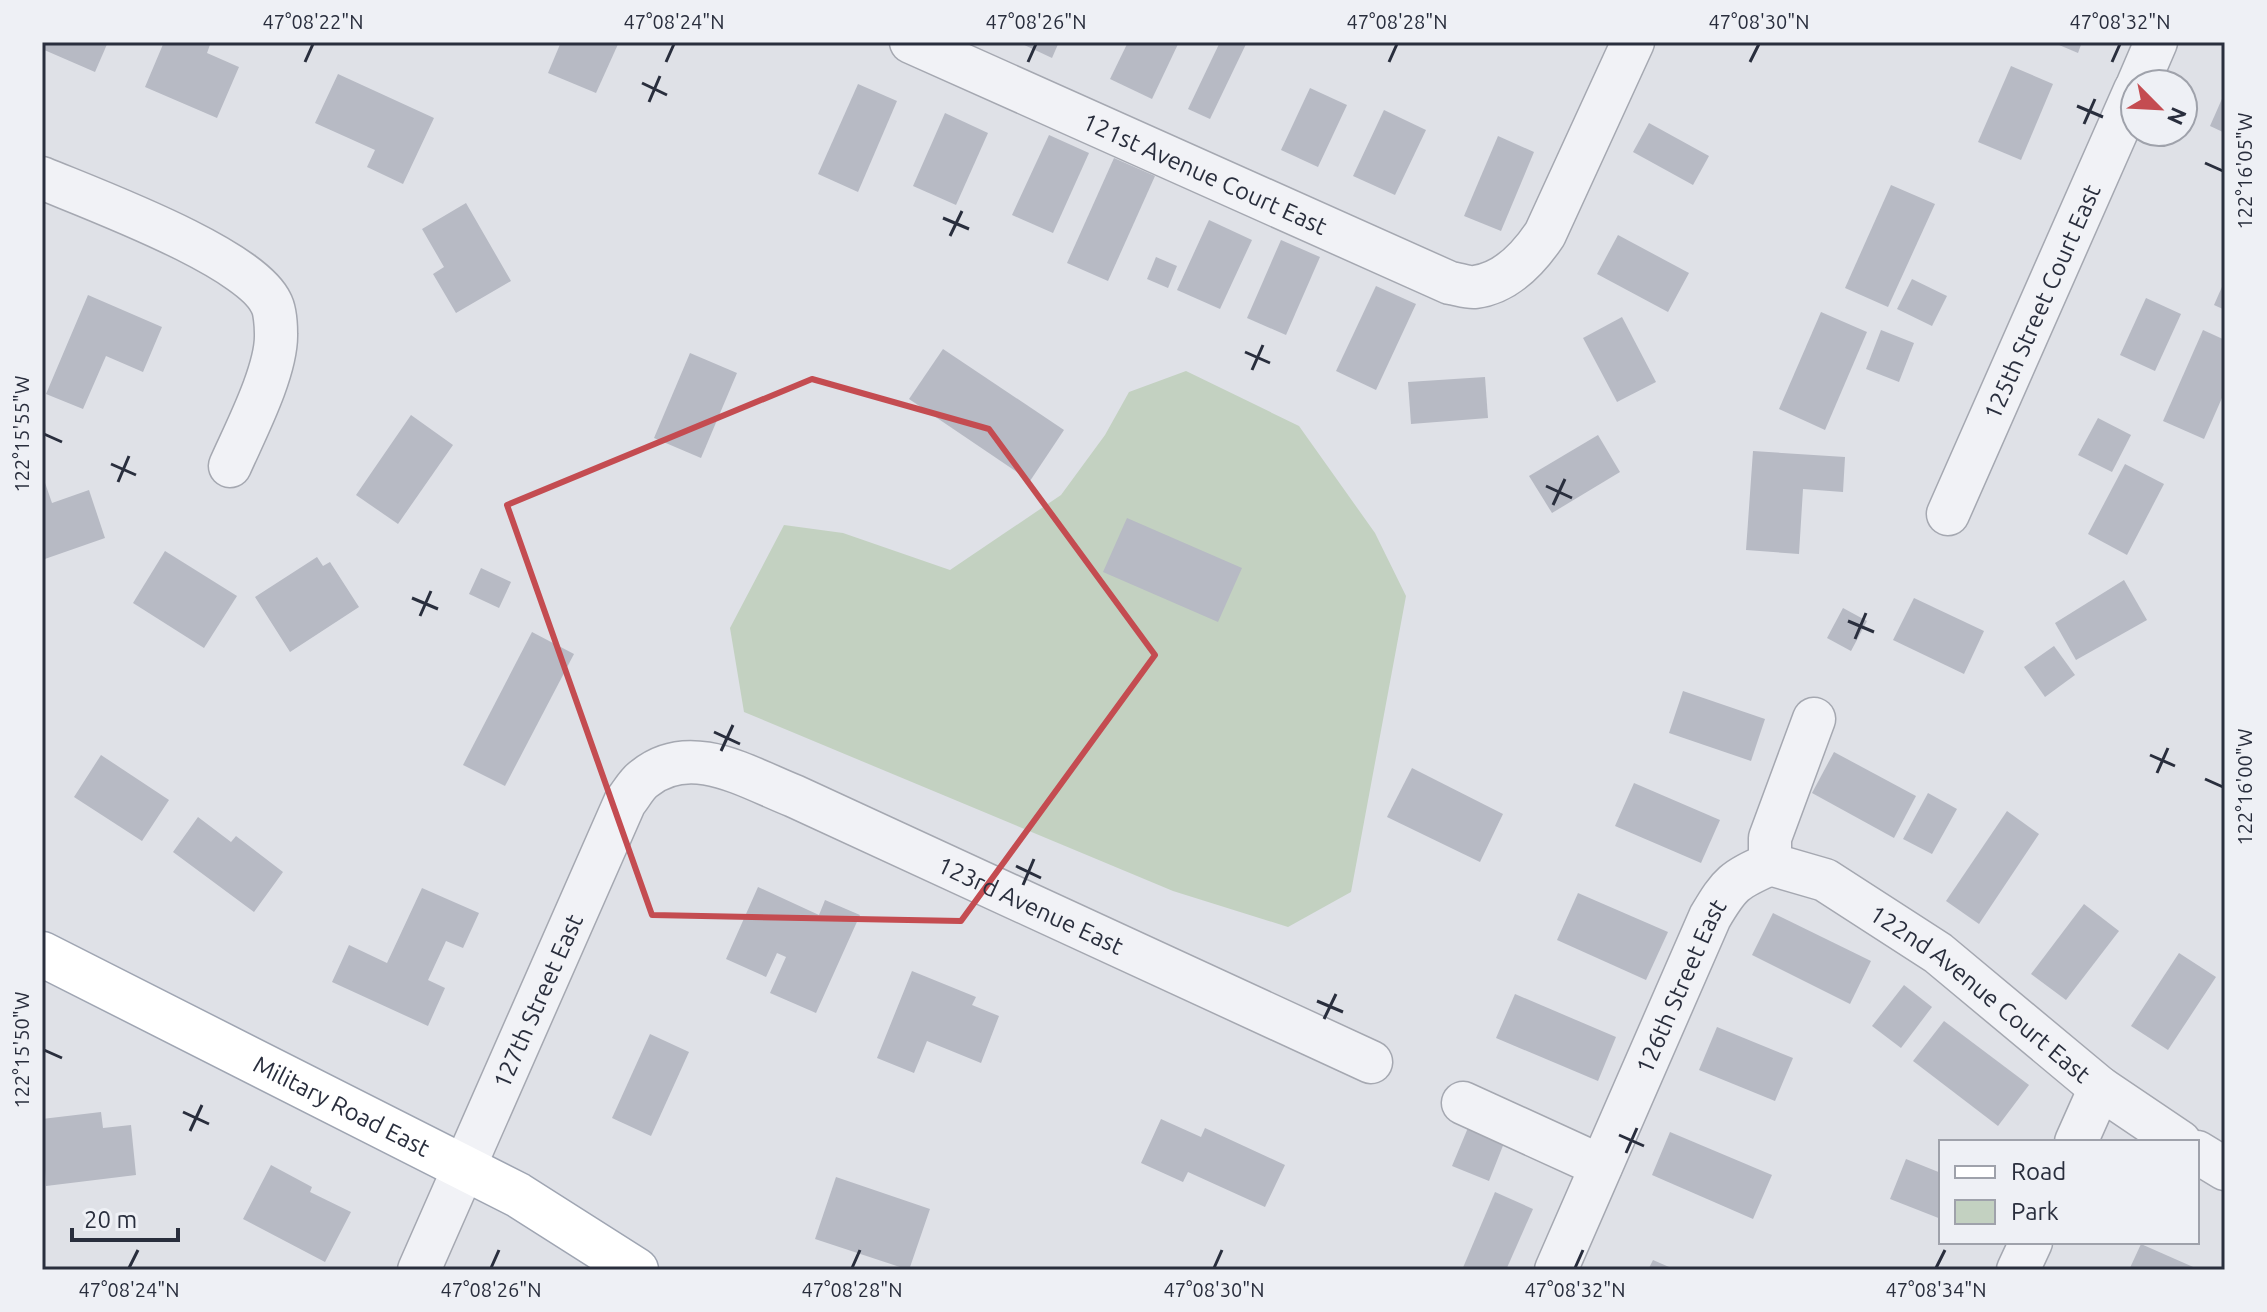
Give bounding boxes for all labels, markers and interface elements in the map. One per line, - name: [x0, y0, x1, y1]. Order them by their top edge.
- text: 47°08'22"N: [262, 10, 364, 33]
- text: 47°08'24"N: [623, 10, 725, 33]
- text: 47°08'26"N: [985, 10, 1087, 33]
- text: 47°08'28"N: [1346, 10, 1448, 33]
- text: 47°08'30"N: [1708, 10, 1810, 33]
- text: 47°08'32"N: [2069, 10, 2171, 33]
- north arrow: [2119, 68, 2199, 148]
- text: N: [2163, 104, 2192, 129]
- street label: 121st Avenue Court East: [1079, 107, 1332, 240]
- text: 122°16'05"W: [2233, 113, 2256, 229]
- street label: 125th Street Court East: [1978, 180, 2105, 423]
- text: 122°15'55"W: [10, 376, 33, 492]
- text: 122°16'00"W: [2233, 729, 2256, 845]
- street label: 123rd Avenue East: [934, 851, 1128, 960]
- street label: 126th Street East: [1630, 893, 1731, 1077]
- street label: 122nd Avenue Court East: [1865, 899, 2096, 1088]
- street label: 127th Street East: [487, 909, 588, 1092]
- text: 122°15'50"W: [10, 992, 33, 1108]
- street label: Military Road East: [249, 1050, 435, 1162]
- legend: [1939, 1140, 2199, 1244]
- text: Road: [2011, 1158, 2066, 1185]
- scale bar: [72, 1192, 178, 1242]
- text: Park: [2011, 1198, 2059, 1225]
- text: 20 m: [84, 1206, 137, 1233]
- text: 47°08'24"N: [78, 1278, 180, 1301]
- text: 47°08'26"N: [440, 1278, 542, 1301]
- text: 47°08'28"N: [801, 1278, 903, 1301]
- text: 47°08'30"N: [1163, 1278, 1265, 1301]
- text: 47°08'32"N: [1524, 1278, 1626, 1301]
- text: 47°08'34"N: [1885, 1278, 1987, 1301]

